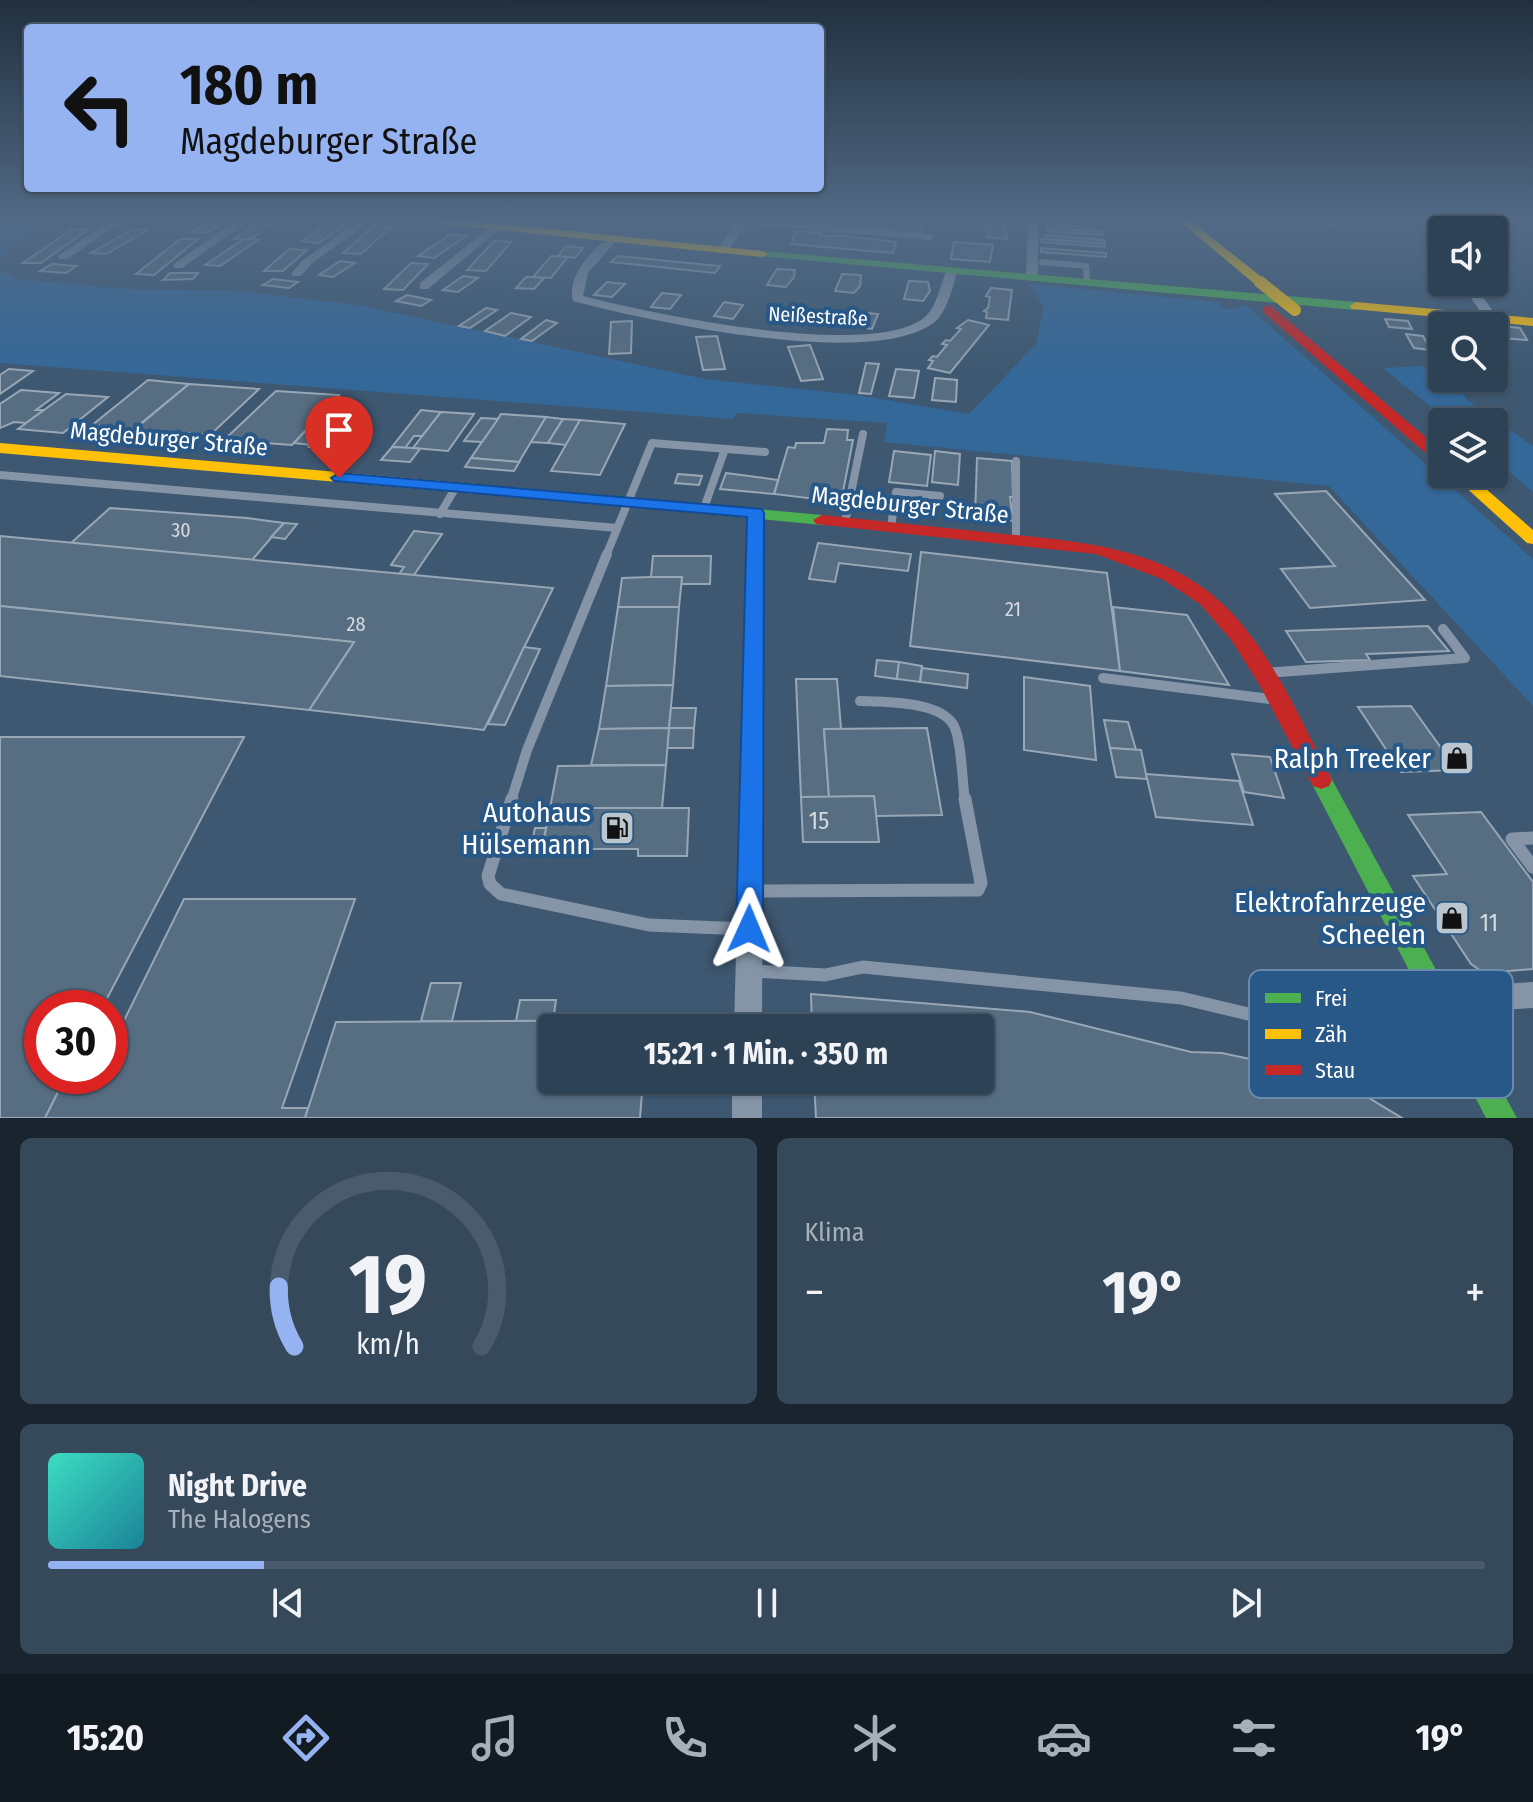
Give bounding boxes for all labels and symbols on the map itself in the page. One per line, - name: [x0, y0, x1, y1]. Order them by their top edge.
- street label: Neißestraße: [768, 301, 868, 331]
- pin: [305, 396, 373, 478]
- street label: Magdeburger Straße: [69, 416, 269, 462]
- street label: Magdeburger Straße: [810, 481, 1010, 529]
- house number: 30: [171, 518, 191, 542]
- house number: 21: [1005, 597, 1021, 621]
- house number: 28: [347, 612, 365, 636]
- shop icon: Ralph Treeker: [1438, 739, 1476, 777]
- place label: Ralph Treeker: [1274, 742, 1431, 775]
- place label: Autohaus Hülsemann: [461, 796, 591, 861]
- house number: 15: [809, 807, 829, 835]
- fuel station icon: Autohaus Hülsemann: [598, 809, 636, 847]
- place label: Elektrofahrzeuge Scheelen: [1234, 886, 1426, 951]
- position arrow: [707, 887, 791, 971]
- shop icon: Elektrofahrzeuge Scheelen: [1433, 899, 1471, 937]
- house number: 11: [1480, 909, 1498, 937]
- legend: [1249, 970, 1513, 1098]
- text: Frei: [1315, 985, 1347, 1012]
- speed limit sign: 30: [24, 990, 128, 1094]
- text: Zäh: [1315, 1021, 1347, 1048]
- text: Stau: [1315, 1057, 1355, 1084]

